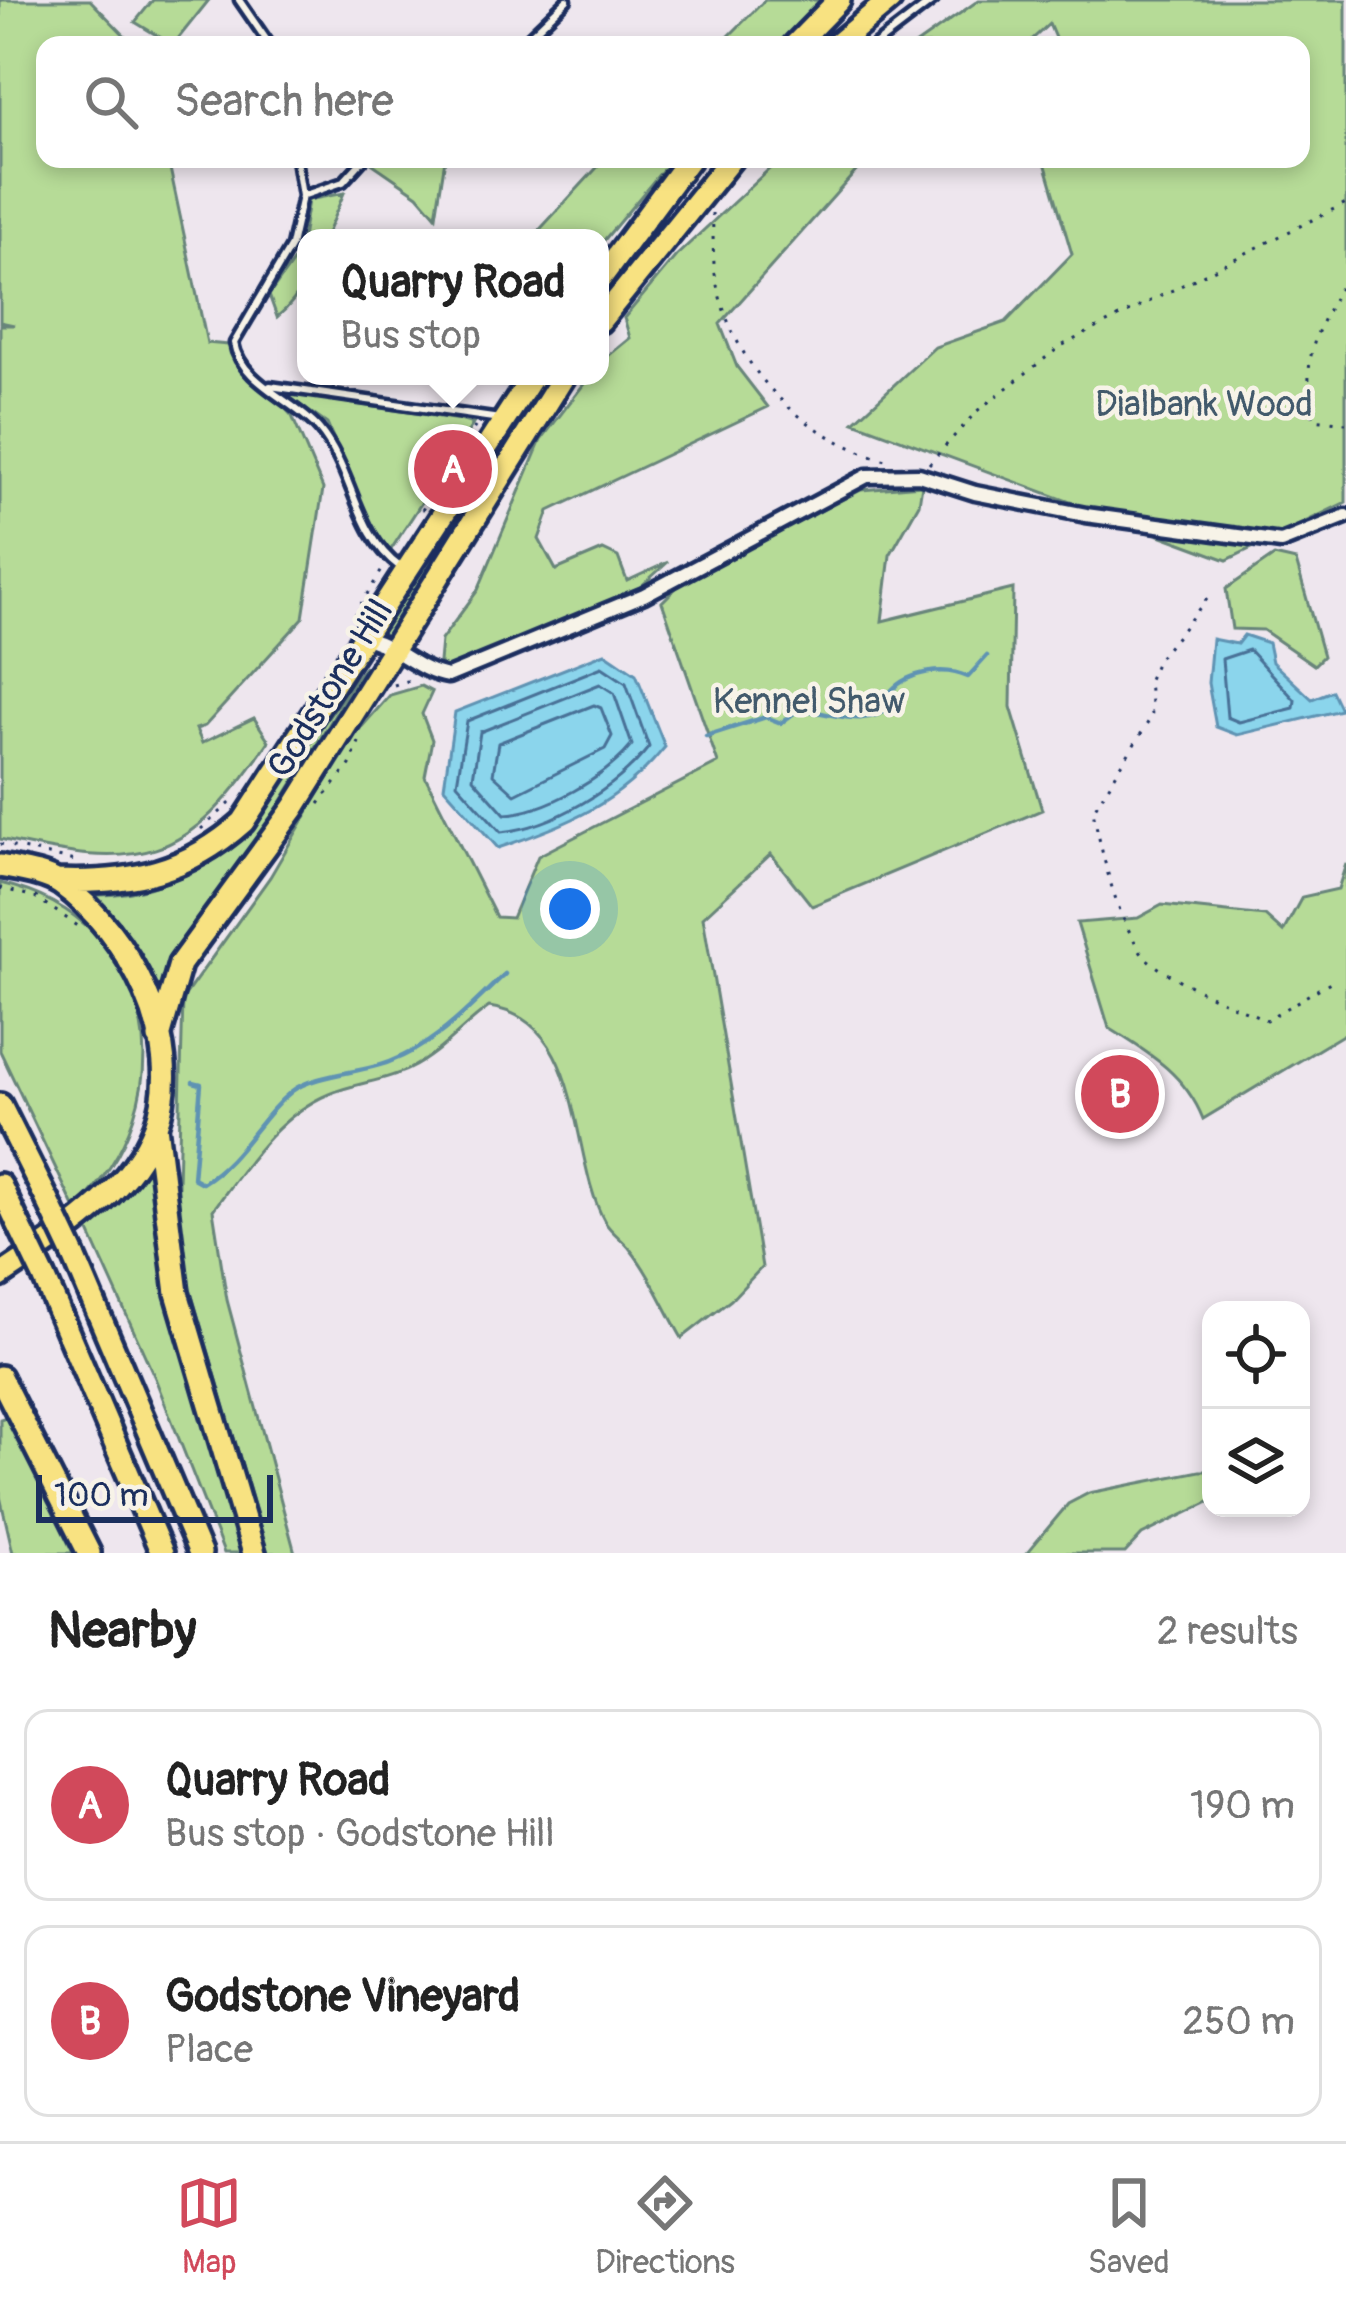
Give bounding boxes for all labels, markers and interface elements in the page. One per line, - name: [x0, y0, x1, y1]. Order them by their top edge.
- search box: [36, 36, 1310, 168]
- icon: search: [78, 69, 144, 135]
- text: Search here: [174, 74, 394, 130]
- popup: [297, 229, 609, 385]
- text: Quarry Road: [340, 255, 566, 311]
- text: Bus stop: [340, 311, 481, 360]
- park label: Dialbank Wood: [1095, 382, 1313, 427]
- pin: A: [414, 424, 492, 514]
- street label: Godstone Hill: [257, 591, 403, 787]
- park label: Kennel Shaw: [713, 679, 905, 724]
- your location: [540, 879, 600, 939]
- pin: B: [1081, 1049, 1159, 1139]
- map controls: [1202, 1301, 1310, 1517]
- button: locate: [1202, 1301, 1310, 1409]
- button: layers: [1202, 1409, 1310, 1517]
- scale bar: [36, 1469, 273, 1522]
- text: 100 m: [54, 1475, 148, 1516]
- text: Nearby: [48, 1599, 196, 1663]
- text: 2 results: [1157, 1607, 1298, 1656]
- text: Quarry Road: [165, 1753, 390, 1809]
- text: A: [77, 1781, 103, 1830]
- text: 190 m: [1190, 1781, 1295, 1830]
- text: Bus stop · Godstone Hill: [165, 1809, 555, 1858]
- text: Godstone Vineyard: [165, 1969, 520, 2025]
- text: B: [79, 1997, 101, 2046]
- text: 250 m: [1182, 1997, 1295, 2046]
- text: Place: [165, 2025, 253, 2074]
- tab: Map: [176, 2170, 242, 2283]
- tab: Directions: [595, 2170, 735, 2283]
- tab: Saved: [1088, 2170, 1170, 2283]

